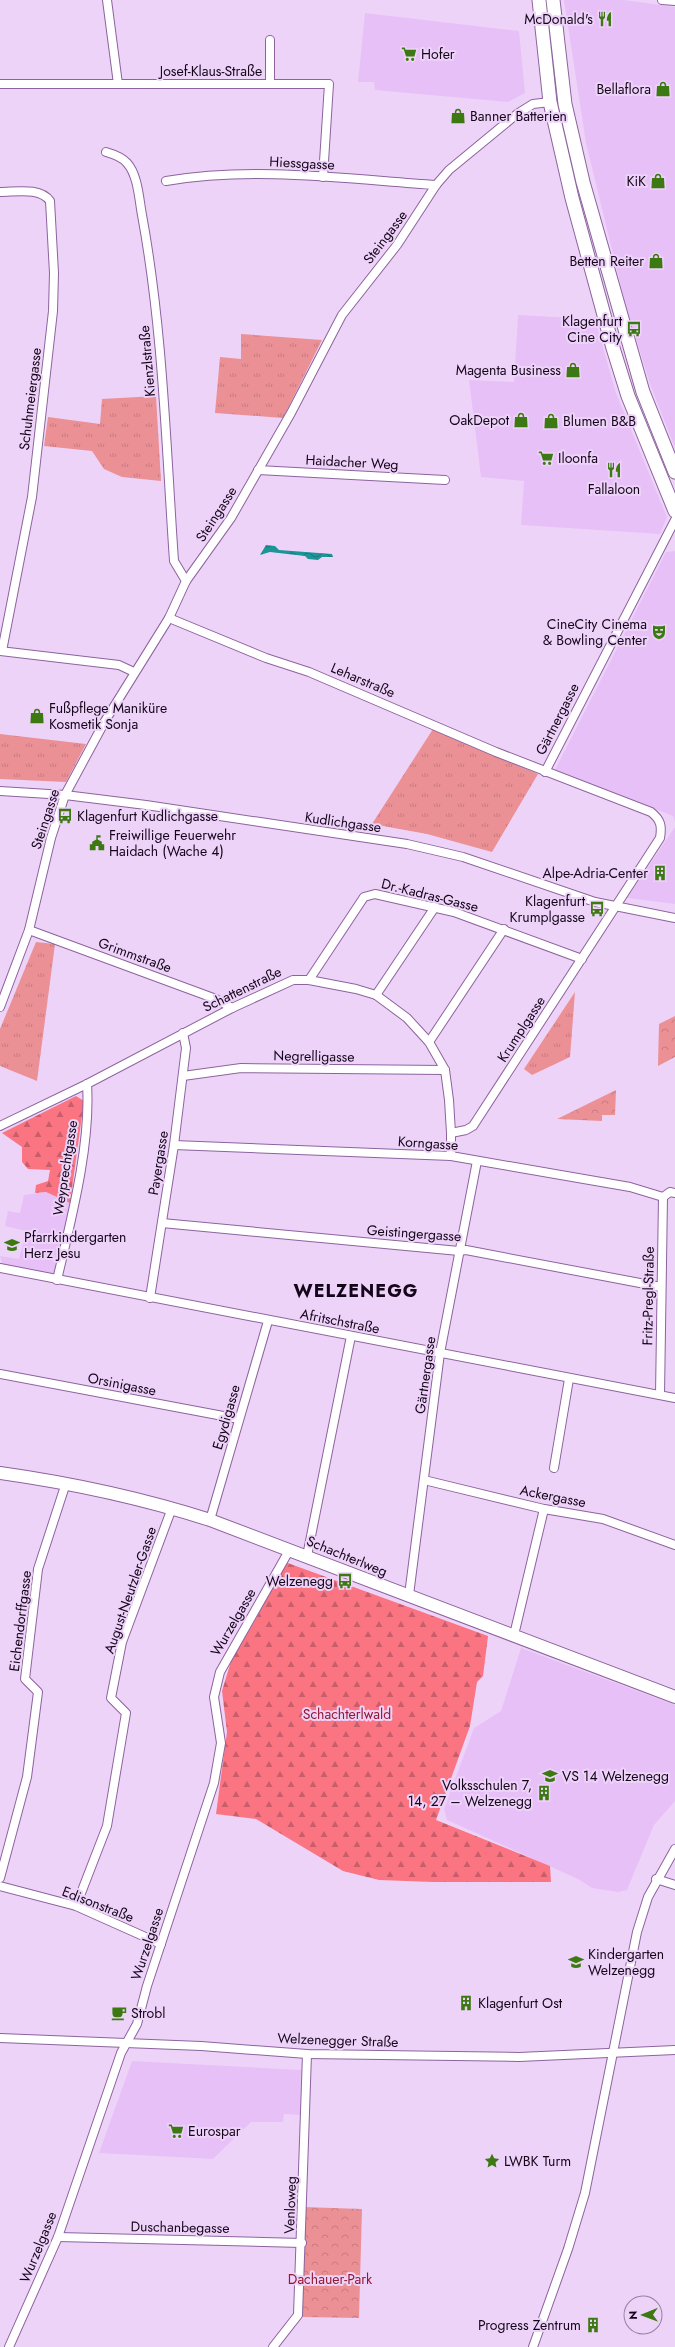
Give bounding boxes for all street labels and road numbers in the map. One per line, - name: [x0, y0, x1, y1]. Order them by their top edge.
- street label: Josef-Klaus-Straße: [158, 61, 262, 81]
- street label: Hiessgasse: [269, 151, 335, 175]
- street label: Steingasse: [358, 206, 412, 268]
- street label: Kienzlstraße: [134, 325, 160, 397]
- street label: Schuhmeiergasse: [14, 347, 46, 451]
- street label: Haidacher Weg: [305, 450, 399, 474]
- street label: Steingasse: [191, 482, 241, 546]
- street label: Leharstraße: [328, 657, 398, 703]
- street label: Gärtnergasse: [530, 680, 584, 758]
- street label: Steingasse: [26, 786, 64, 852]
- street label: Kudlichgasse: [304, 807, 382, 837]
- street label: Dr.-Kadras-Gasse: [379, 873, 481, 917]
- street label: Grimmstraße: [95, 932, 175, 978]
- street label: Schattenstraße: [199, 961, 285, 1017]
- street label: Krumplgasse: [492, 992, 550, 1066]
- street label: Negrelligasse: [273, 1045, 355, 1067]
- street label: Weyprechtgasse: [48, 1119, 82, 1217]
- street label: Payergasse: [143, 1129, 173, 1197]
- street label: Korngasse: [397, 1131, 459, 1155]
- street label: Geistingergasse: [366, 1220, 462, 1246]
- street label: Fritz-Pregl-Straße: [637, 1246, 659, 1346]
- street label: Afritschstraße: [299, 1304, 381, 1338]
- street label: Gärtnergasse: [410, 1335, 440, 1415]
- street label: Orsinigasse: [86, 1368, 158, 1400]
- street label: Egydigasse: [207, 1382, 245, 1452]
- street label: Ackergasse: [518, 1480, 588, 1512]
- street label: August-Neutzler-Gasse: [99, 1524, 161, 1656]
- street label: Schachterlweg: [304, 1531, 390, 1581]
- street label: Eichendorffgasse: [4, 1569, 36, 1673]
- street label: Wurzelgasse: [206, 1584, 260, 1660]
- street label: Edisonstraße: [59, 1881, 137, 1927]
- street label: Wurzelgasse: [126, 1905, 168, 1983]
- street label: Welzenegger Straße: [277, 2028, 399, 2052]
- street label: Venloweg: [279, 2176, 301, 2234]
- street label: Wurzelgasse: [15, 2208, 61, 2286]
- street label: Duschanbegasse: [130, 2216, 230, 2238]

